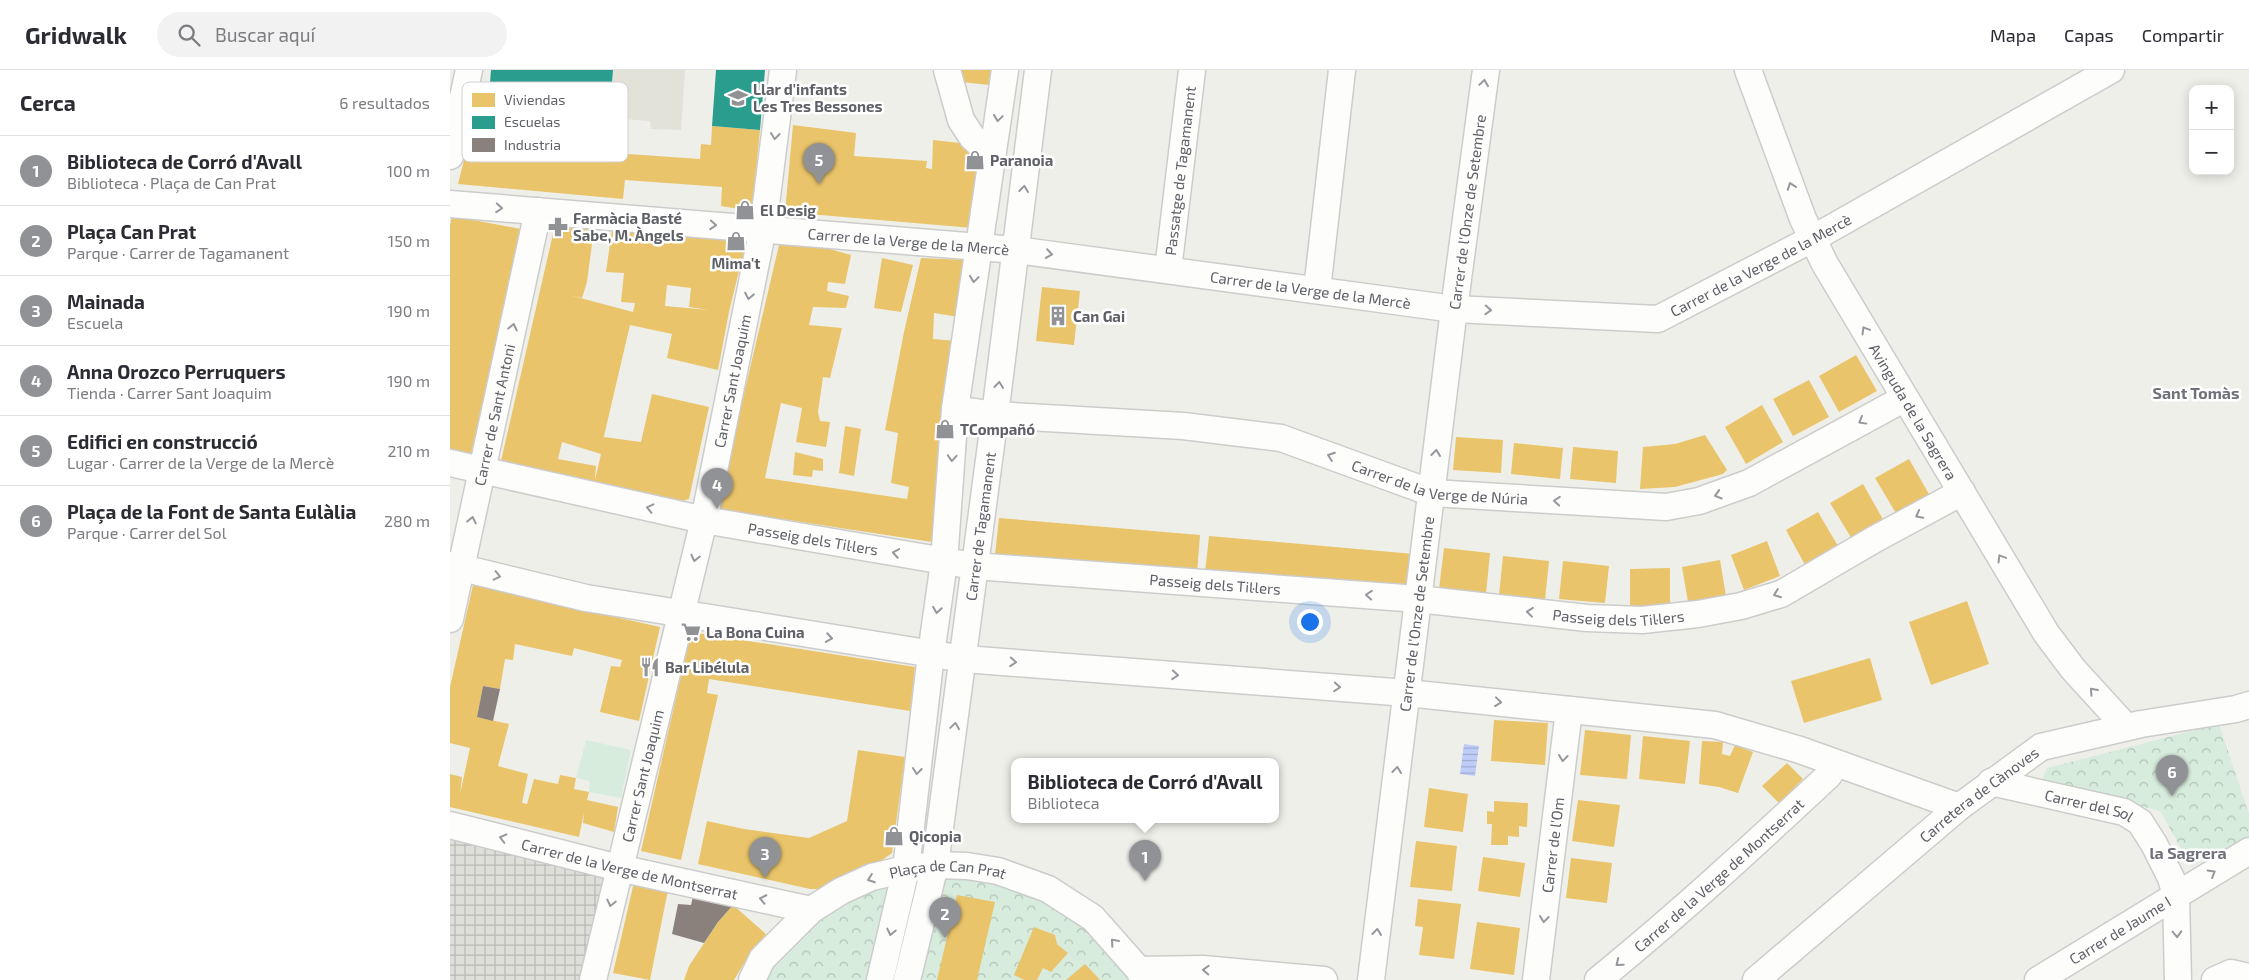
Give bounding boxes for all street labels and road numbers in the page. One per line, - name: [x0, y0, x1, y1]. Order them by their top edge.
- street label: Passatge de Tagamanent: [1161, 85, 1199, 256]
- street label: Carrer de l'Onze de Setembre: [1445, 113, 1489, 311]
- street label: Carrer de la Verge de la Mercè: [1667, 210, 1854, 320]
- street label: Carrer de la Verge de la Mercè: [807, 224, 1010, 258]
- street label: Carrer de la Verge de la Mercè: [1209, 267, 1412, 312]
- street label: Carrer Sant Joaquim: [710, 313, 754, 449]
- street label: Avinguda de la Sagrera: [1866, 340, 1961, 483]
- street label: Carrer de Sant Antoni: [470, 342, 518, 487]
- street label: Carrer de Tagamanent: [961, 450, 999, 602]
- street label: Carrer de la Verge de Núria: [1349, 456, 1529, 508]
- street label: Carrer de l'Onze de Setembre: [1395, 515, 1437, 713]
- street label: Passeig dels Til·lers: [747, 519, 880, 559]
- street label: Passeig dels Til·lers: [1149, 570, 1282, 598]
- street label: Passeig dels Til·lers: [1552, 605, 1685, 629]
- street label: Carrer Sant Joaquim: [618, 708, 667, 844]
- street label: Carretera de Cànoves: [1915, 743, 2042, 846]
- street label: Carrer del Sol: [2043, 785, 2138, 825]
- street label: Carrer de la Verge de Montserrat: [1630, 794, 1807, 956]
- street label: Carrer de l'Om: [1538, 796, 1567, 894]
- street label: Carrer de la Verge de Montserrat: [520, 835, 740, 903]
- street label: Plaça de Can Prat: [887, 856, 1009, 882]
- street label: Carrer de Jaume I: [2066, 892, 2174, 968]

